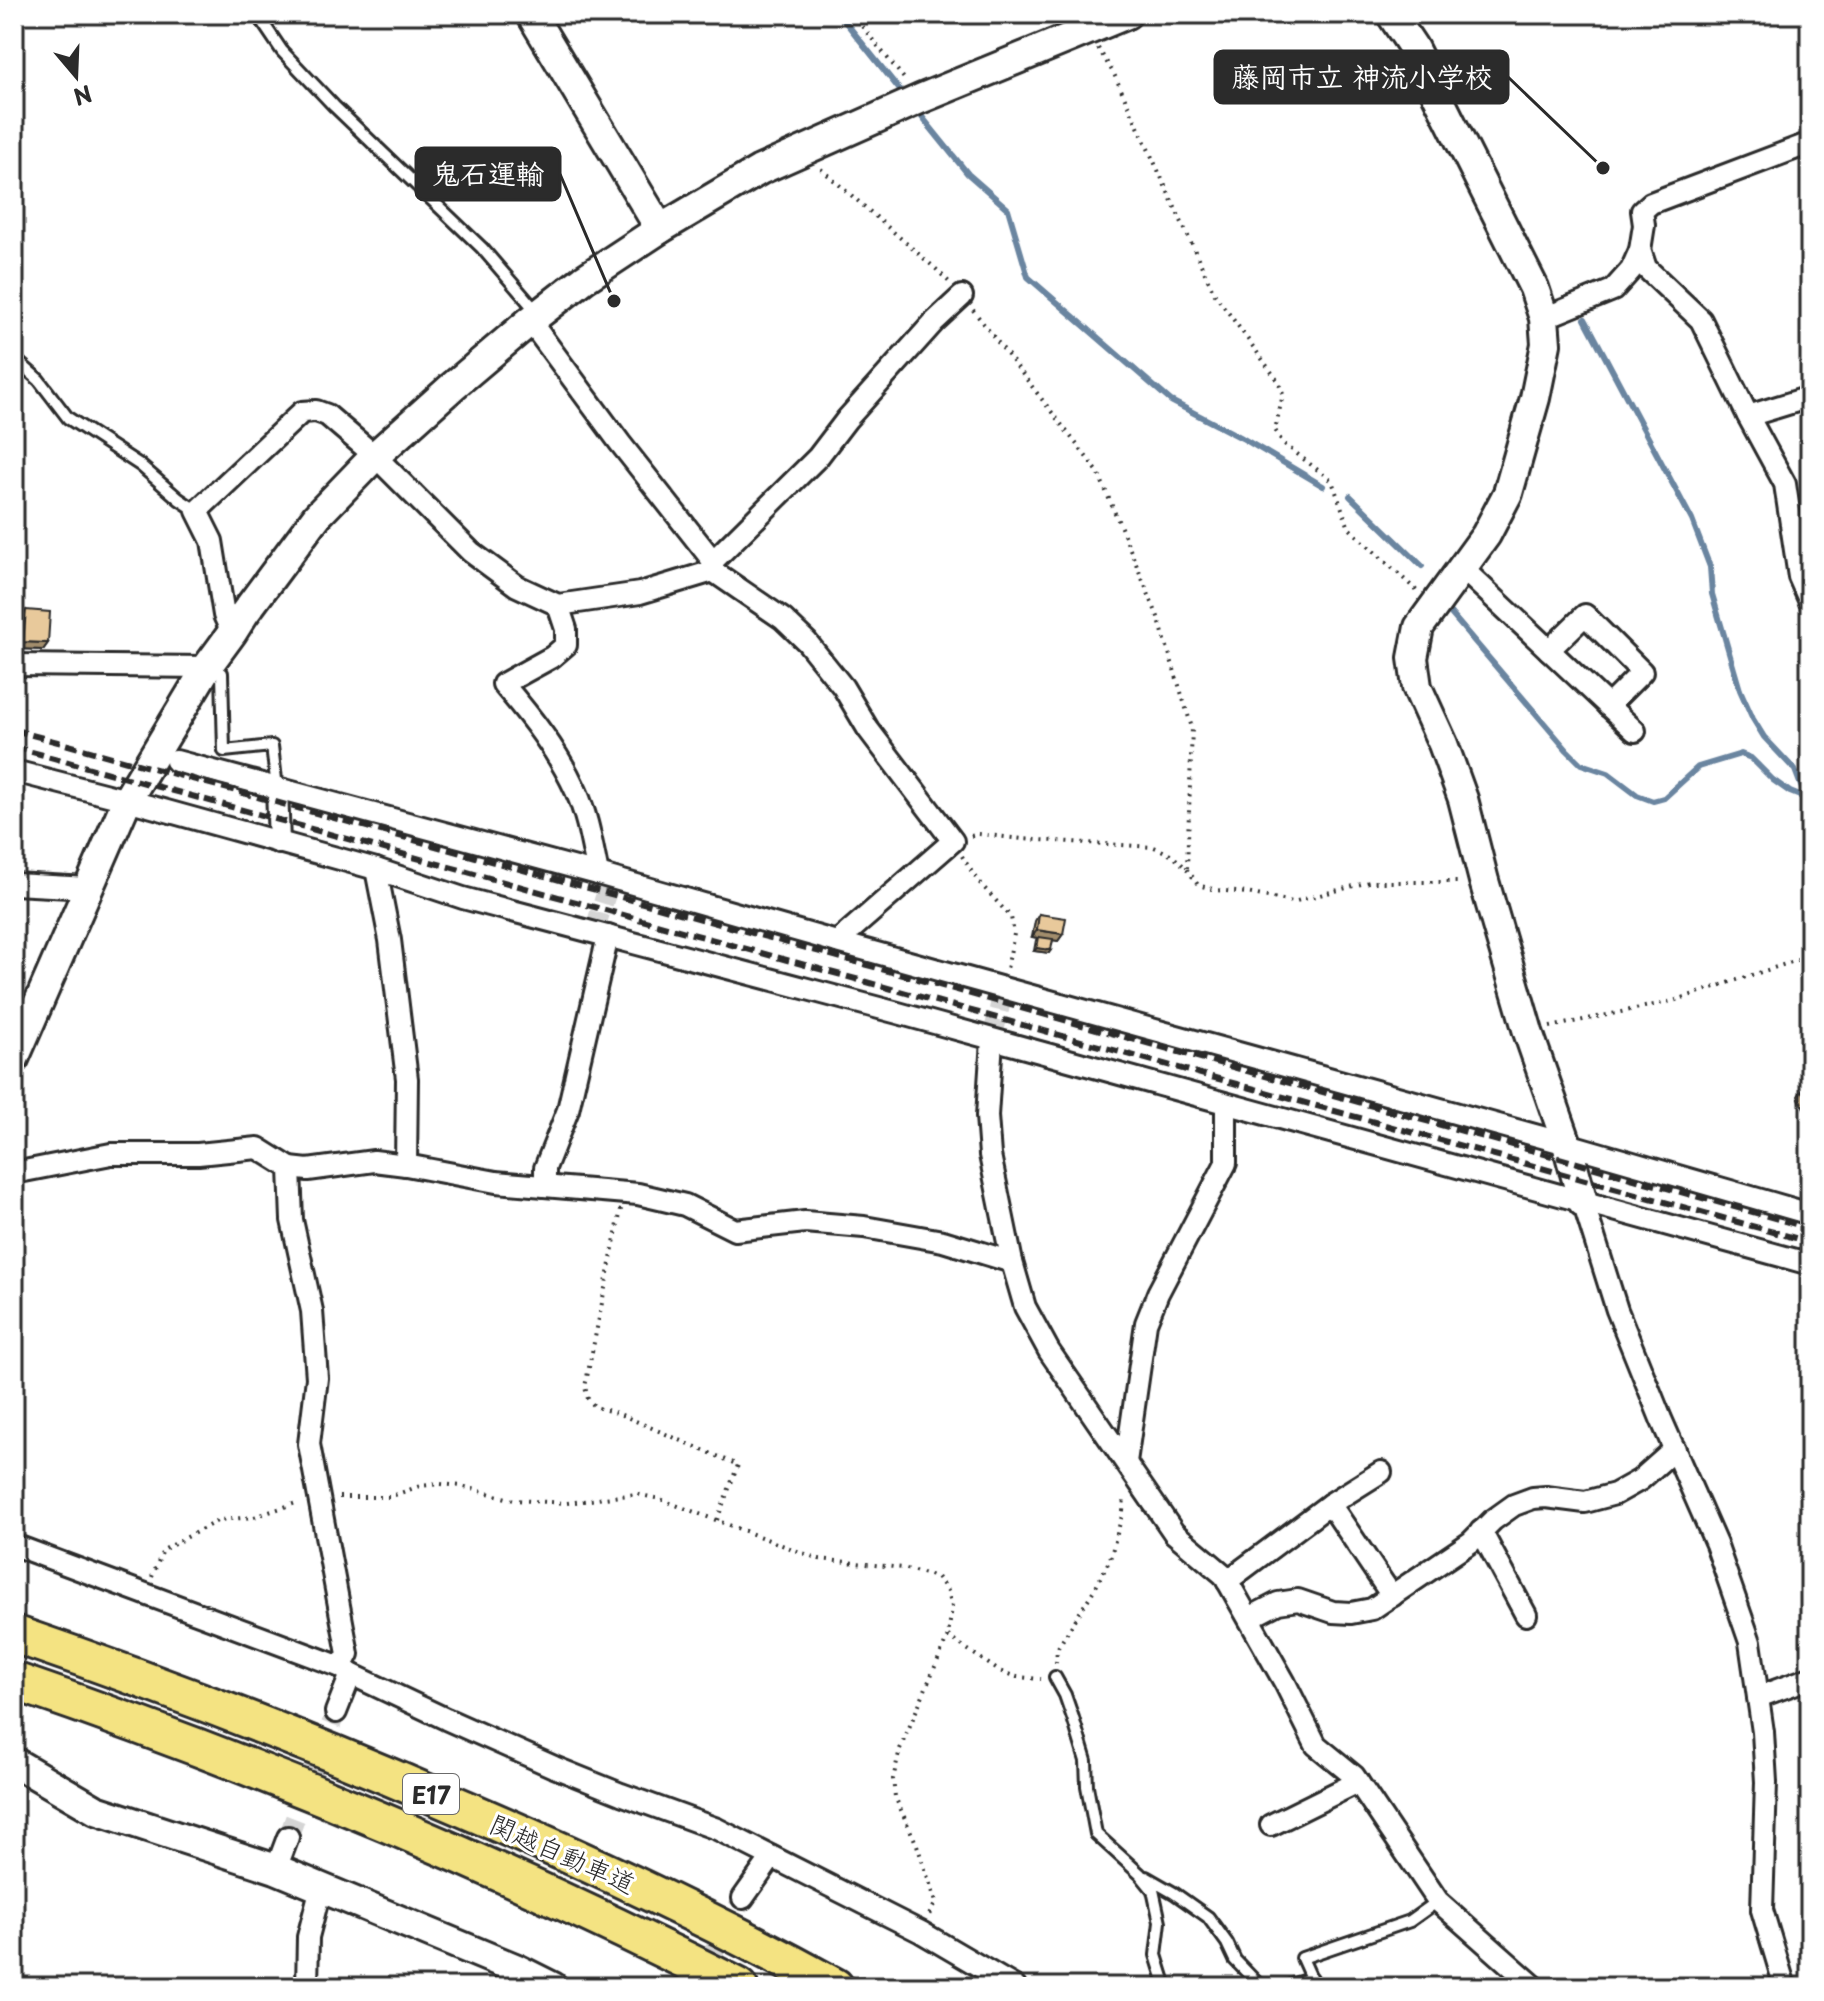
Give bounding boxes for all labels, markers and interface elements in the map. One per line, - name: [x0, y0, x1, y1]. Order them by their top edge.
- north arrow: [36, 36, 116, 116]
- callout: 藤岡市立 神流小学校: [1215, 51, 1508, 103]
- text: 藤岡市立 神流小学校: [1232, 54, 1493, 97]
- text: N: [69, 78, 97, 115]
- callout: 鬼石運輸: [416, 148, 560, 200]
- text: 鬼石運輸: [432, 151, 544, 194]
- road number: E17: [403, 1774, 459, 1814]
- street label: 関越自動車道: [484, 1803, 642, 1903]

